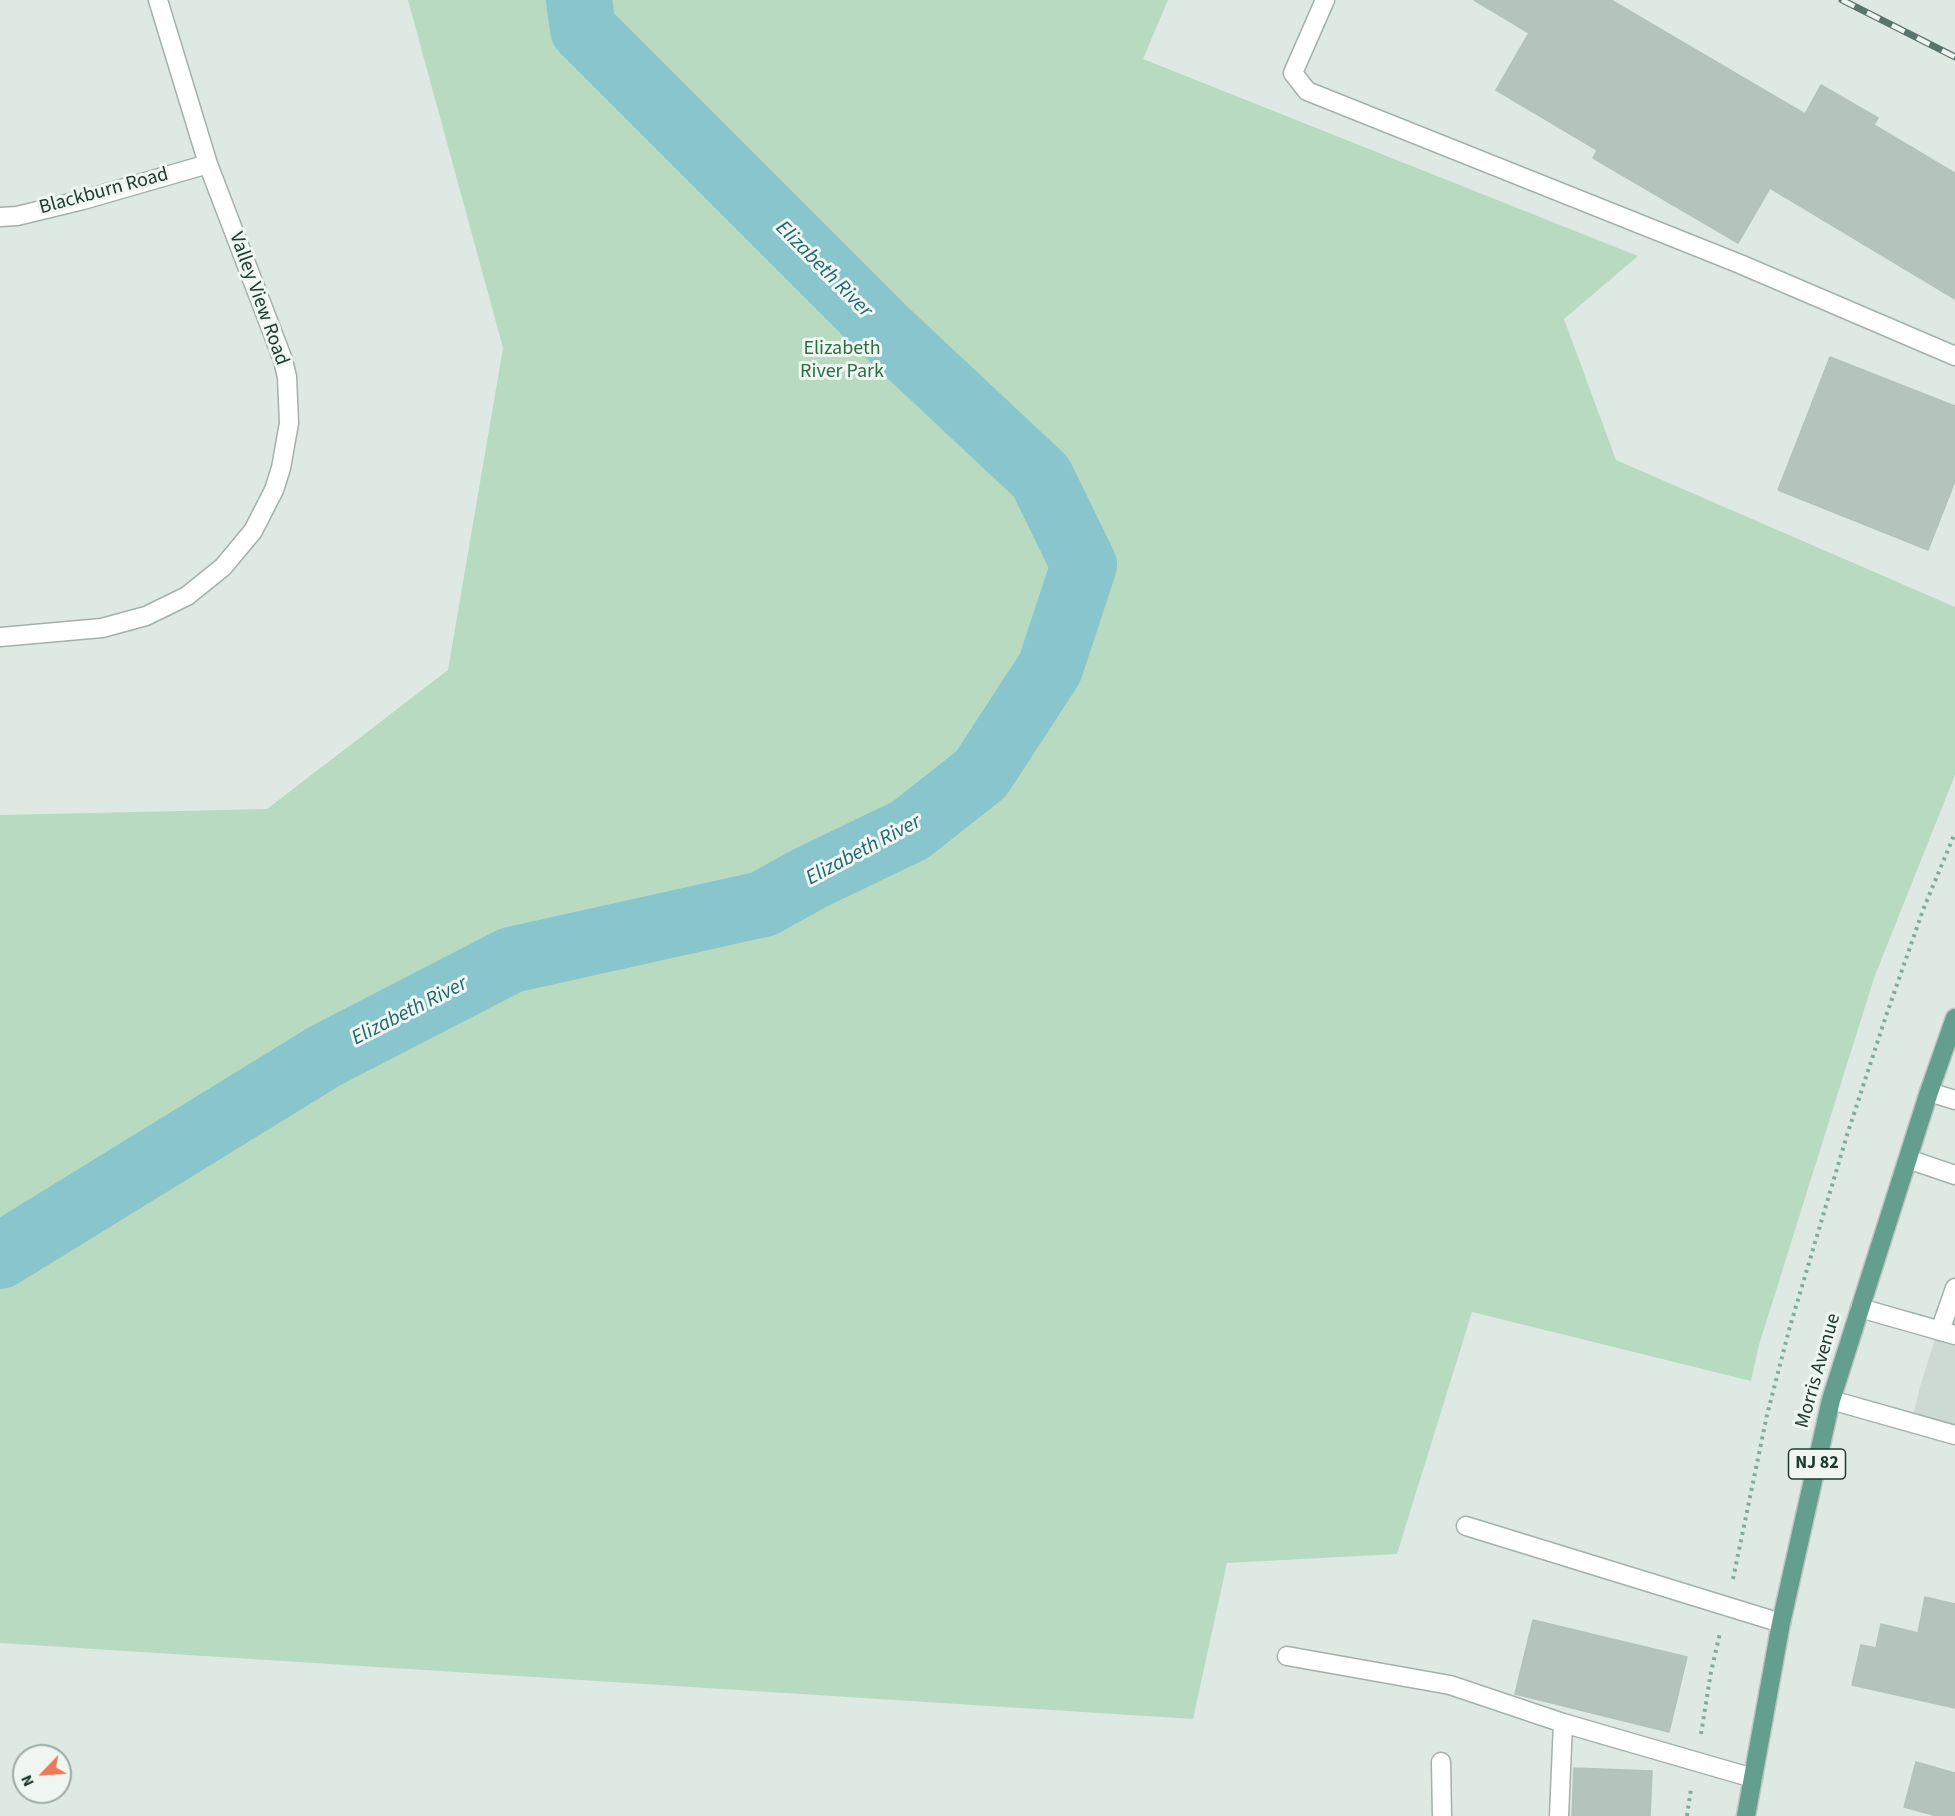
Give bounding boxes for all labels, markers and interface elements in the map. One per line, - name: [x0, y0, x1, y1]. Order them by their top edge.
- street label: Blackburn Road: [37, 163, 171, 221]
- water label: Elizabeth River: [769, 216, 877, 324]
- street label: Valley View Road: [223, 229, 293, 369]
- park label: Elizabeth River Park: [800, 338, 884, 385]
- water label: Elizabeth River: [802, 810, 926, 892]
- water label: Elizabeth River: [348, 972, 472, 1052]
- street label: Morris Avenue: [1791, 1311, 1847, 1431]
- road number: NJ 82: [1788, 1449, 1846, 1479]
- north arrow: [12, 1744, 72, 1804]
- text: N: [15, 1771, 40, 1790]

